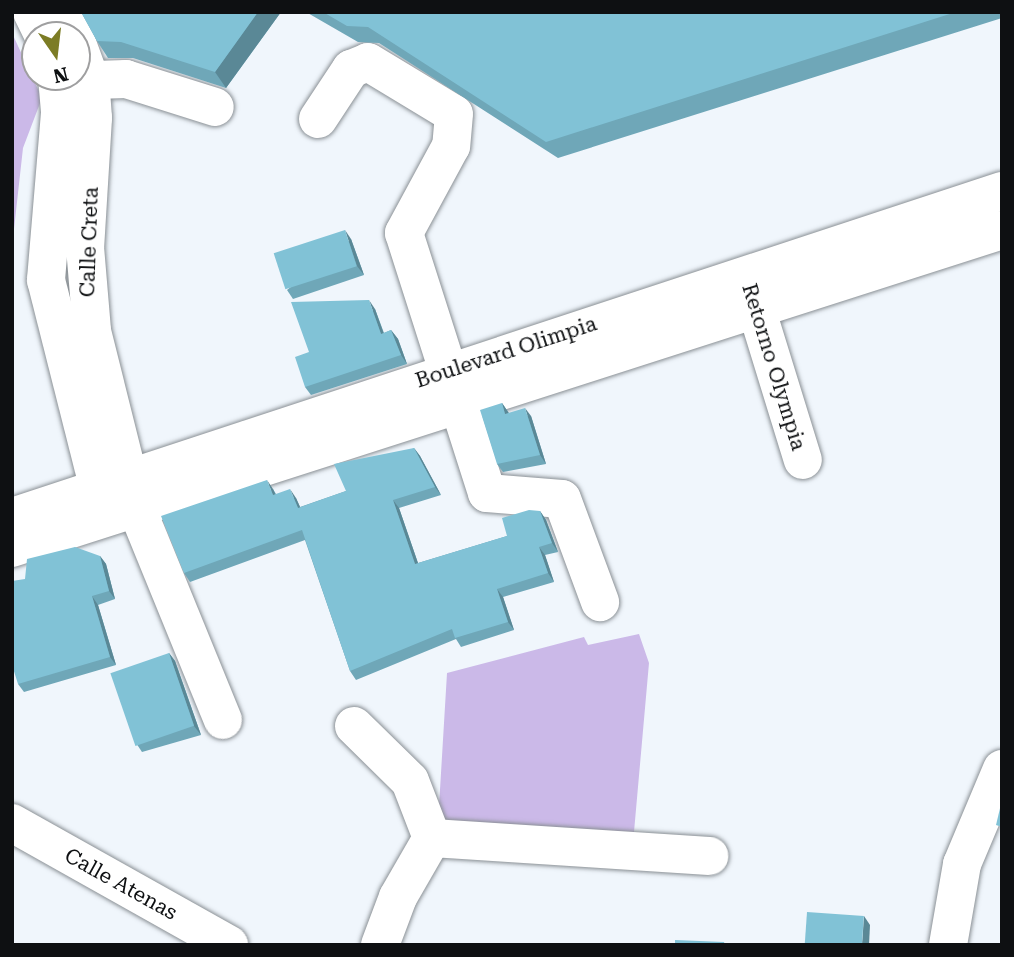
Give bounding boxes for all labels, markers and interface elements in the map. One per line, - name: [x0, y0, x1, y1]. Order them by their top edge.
- north arrow: [21, 21, 91, 91]
- text: N: [51, 62, 71, 88]
- street label: Calle Creta: [74, 186, 104, 298]
- street label: Retorno Olympia: [737, 280, 811, 454]
- street label: Boulevard Olimpia: [412, 311, 600, 393]
- street label: Calle Atenas: [60, 843, 182, 925]

